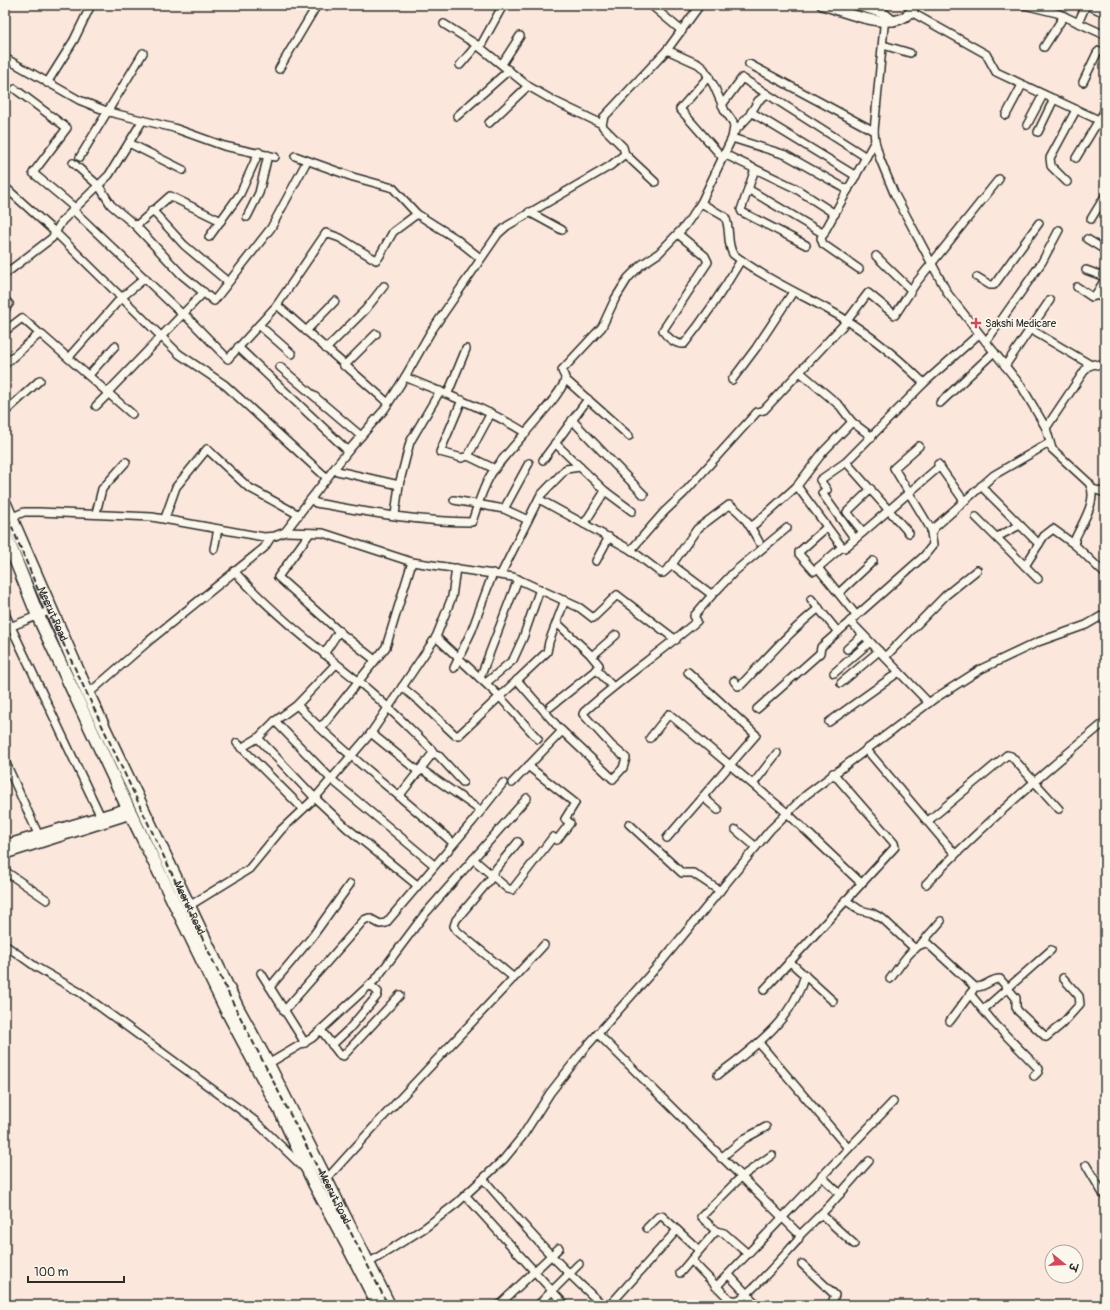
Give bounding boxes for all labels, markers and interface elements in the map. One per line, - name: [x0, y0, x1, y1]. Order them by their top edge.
- marker: Sakshi Medicare: [970, 317, 982, 329]
- place label: Sakshi Medicare: [985, 317, 1057, 330]
- street label: Meerut Road: [35, 585, 70, 643]
- street label: Meerut Road: [171, 879, 208, 937]
- street label: Meerut Road: [316, 1169, 353, 1226]
- north arrow: [1044, 1244, 1084, 1284]
- scale bar: [28, 1258, 124, 1284]
- text: उ: [1065, 1260, 1081, 1274]
- text: 100 m: [34, 1265, 69, 1280]

